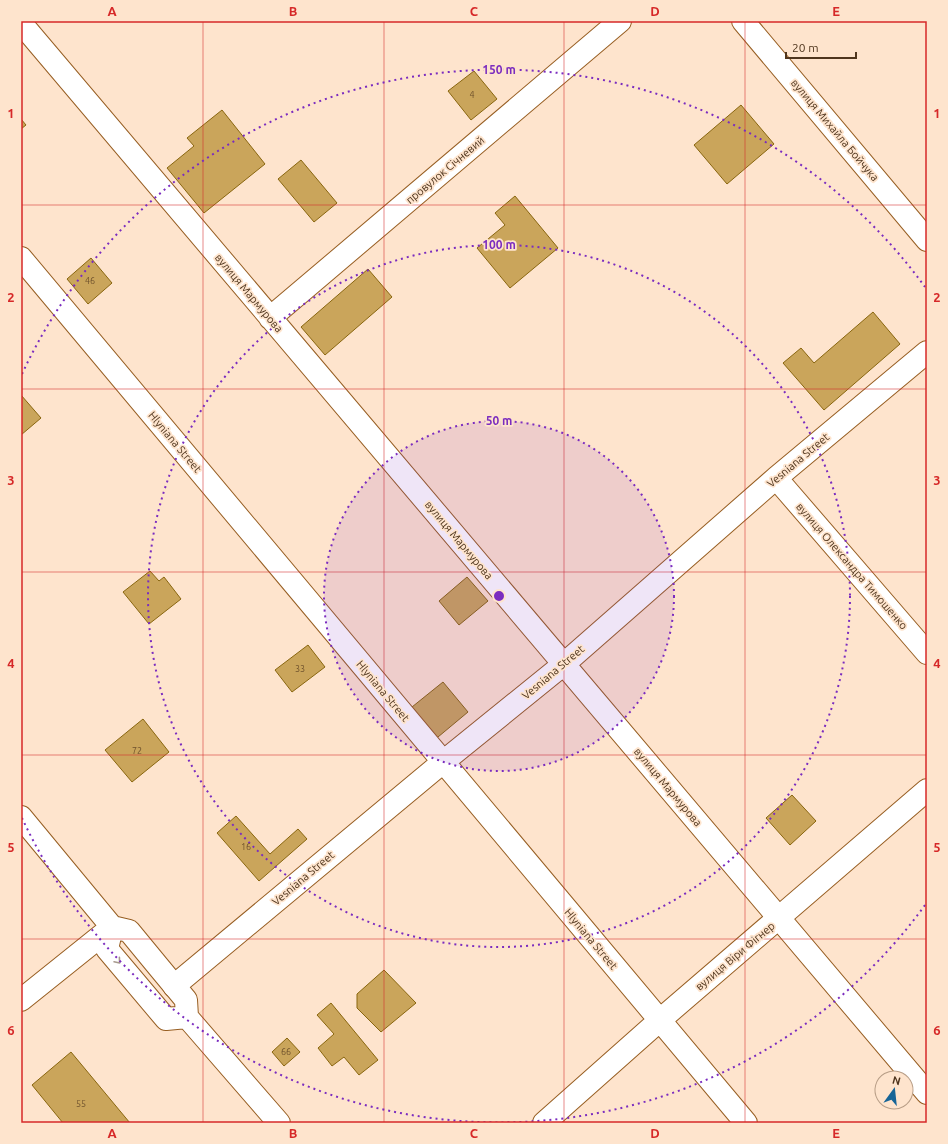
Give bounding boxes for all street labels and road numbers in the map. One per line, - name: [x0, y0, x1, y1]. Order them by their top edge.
- street label: вулиця Михайла Бойчука: [789, 77, 881, 183]
- street label: провулок Січневий: [404, 134, 486, 206]
- street label: вулиця Мармурова: [213, 251, 285, 335]
- street label: Hlyniana Street: [146, 409, 204, 475]
- street label: Vesniana Street: [765, 430, 832, 489]
- street label: вулиця Мармурова: [423, 498, 495, 582]
- street label: вулиця Олександра Тимошенко: [794, 500, 910, 632]
- street label: Vesniana Street: [520, 642, 587, 701]
- street label: Hlyniana Street: [354, 658, 412, 724]
- street label: вулиця Мармурова: [632, 745, 704, 829]
- street label: Vesniana Street: [270, 848, 337, 907]
- street label: Hlyniana Street: [562, 906, 620, 972]
- street label: вулиця Віри Фігнер: [693, 919, 777, 993]

